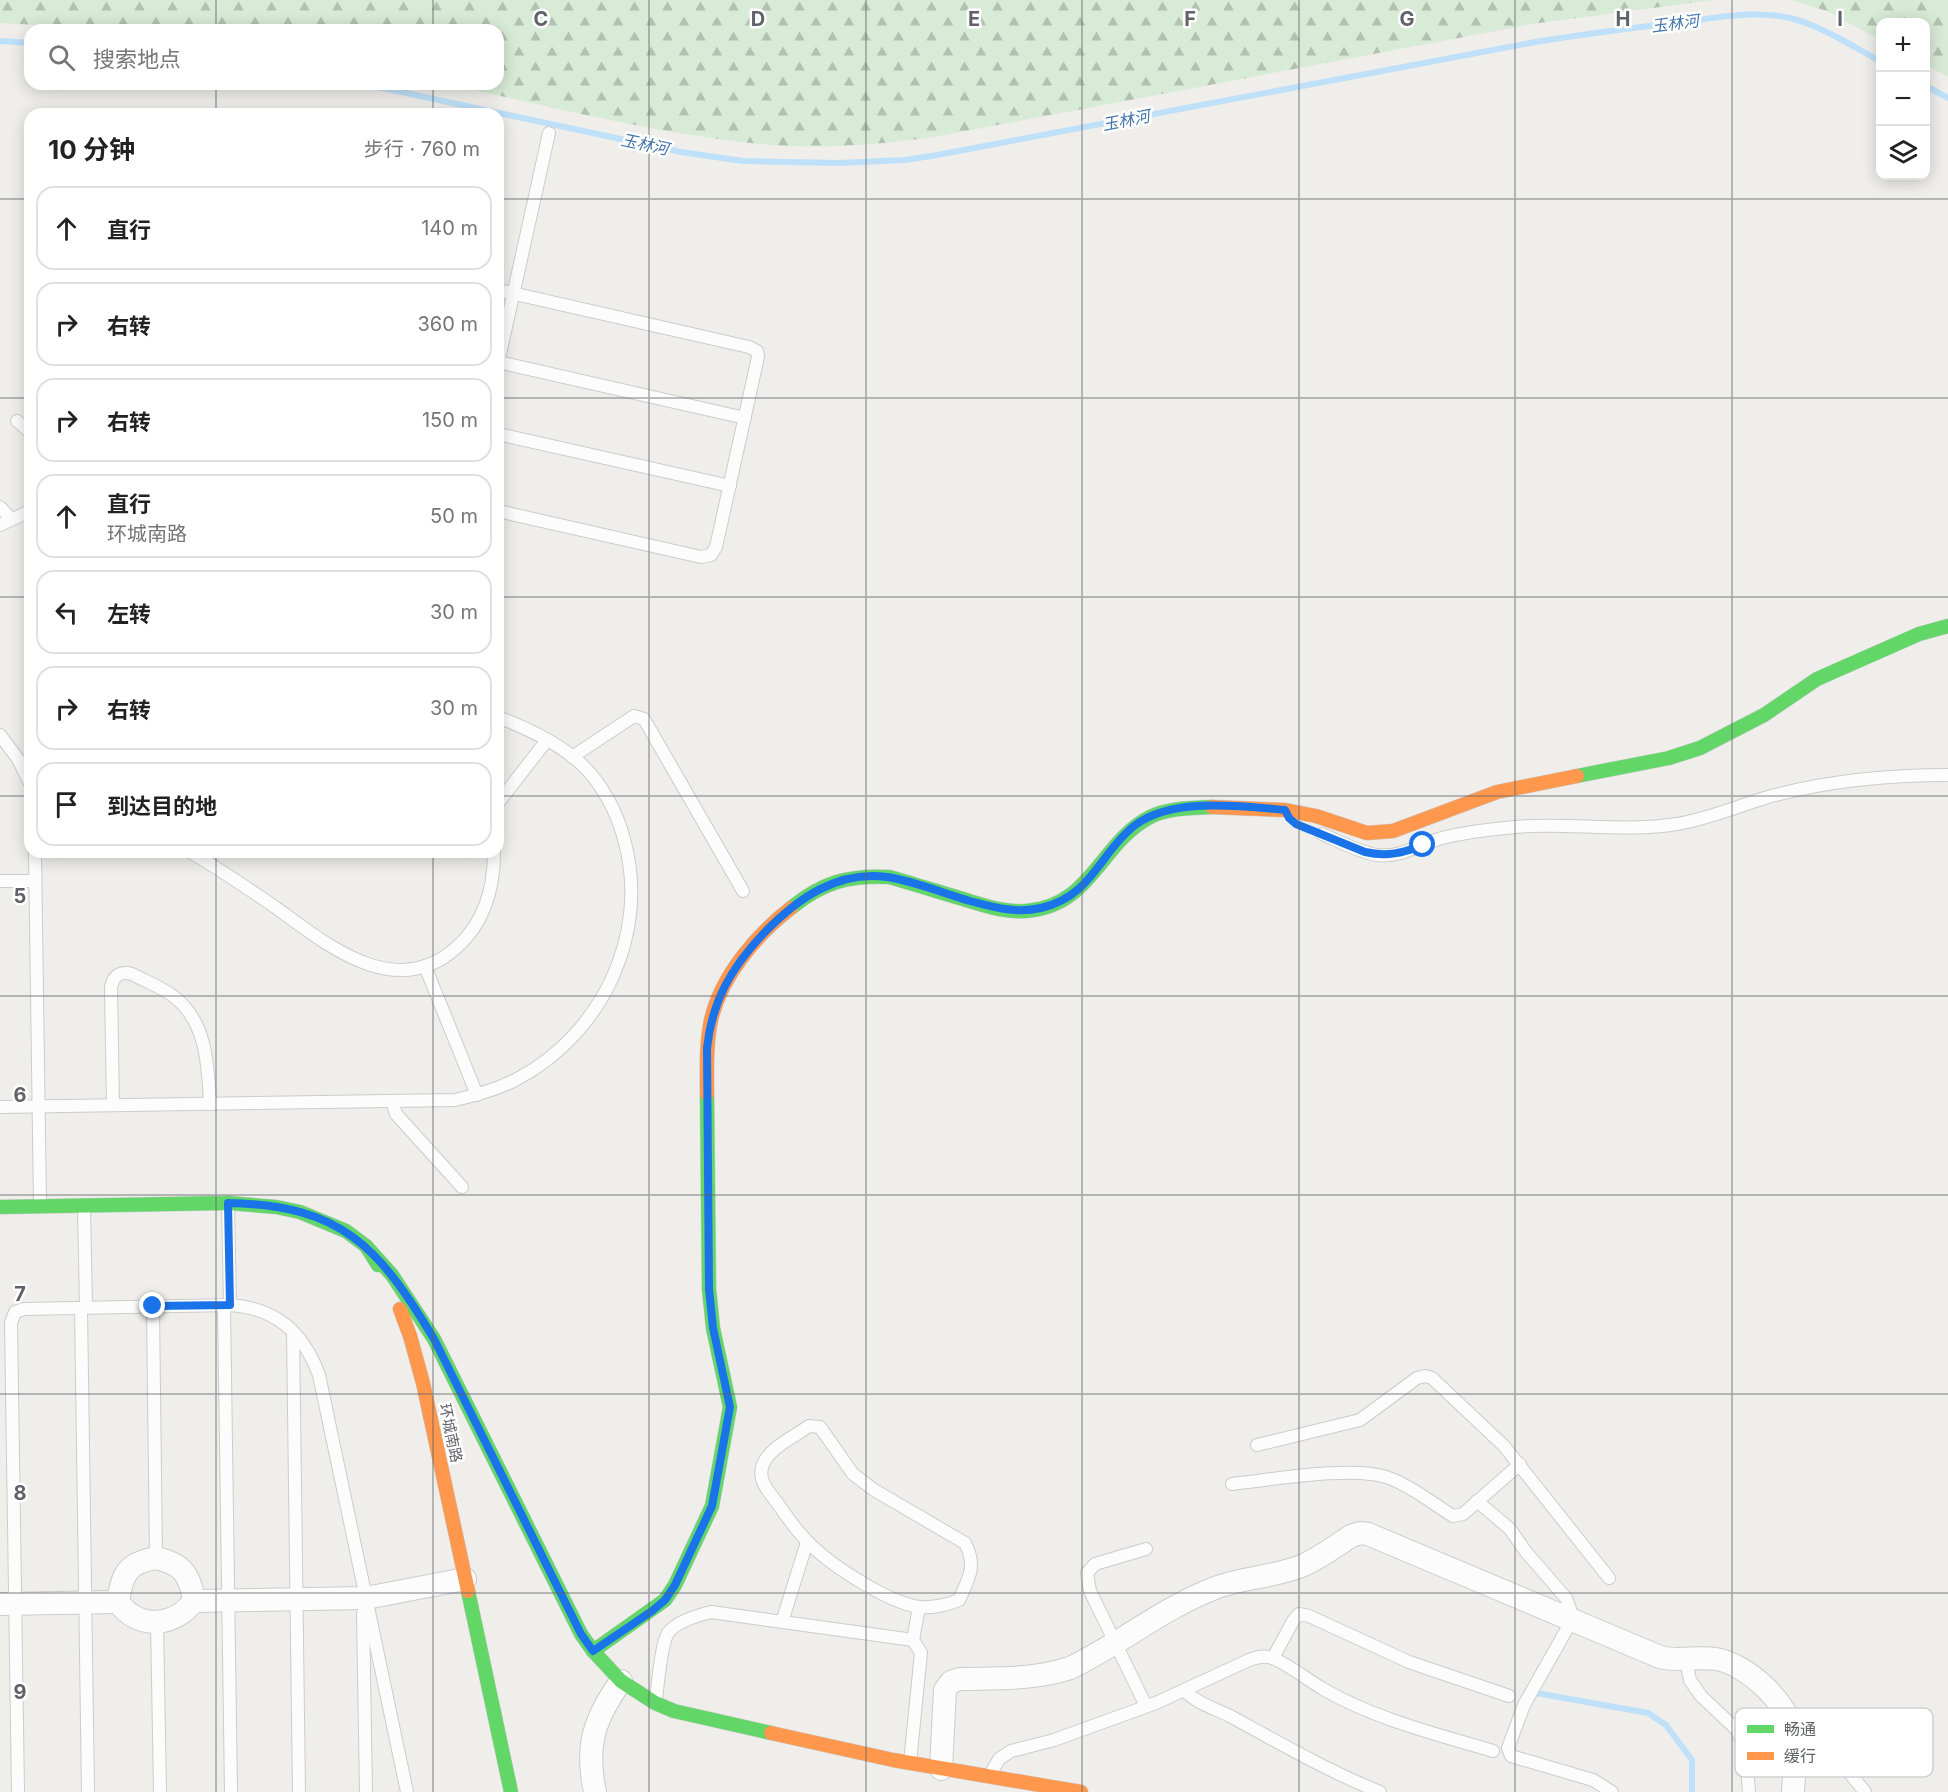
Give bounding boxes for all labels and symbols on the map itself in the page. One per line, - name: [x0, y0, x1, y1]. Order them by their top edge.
- text: C: [534, 7, 548, 31]
- text: D: [751, 7, 765, 31]
- text: E: [968, 7, 980, 31]
- text: F: [1184, 7, 1196, 31]
- text: G: [1399, 7, 1415, 31]
- text: H: [1616, 7, 1630, 31]
- text: I: [1837, 7, 1843, 31]
- water label: 玉林河: [1650, 10, 1703, 36]
- water label: 玉林河: [1101, 105, 1154, 134]
- water label: 玉林河: [619, 129, 673, 159]
- route start: [1409, 831, 1435, 857]
- text: 5: [14, 884, 26, 908]
- text: 6: [14, 1083, 27, 1107]
- text: 7: [14, 1282, 26, 1306]
- route end: [139, 1292, 165, 1318]
- street label: 环城南路: [435, 1402, 467, 1464]
- text: 8: [13, 1481, 27, 1505]
- text: 9: [14, 1680, 27, 1704]
- legend: [1735, 1708, 1933, 1777]
- text: 畅通: [1784, 1719, 1816, 1739]
- text: 缓行: [1784, 1746, 1816, 1766]

